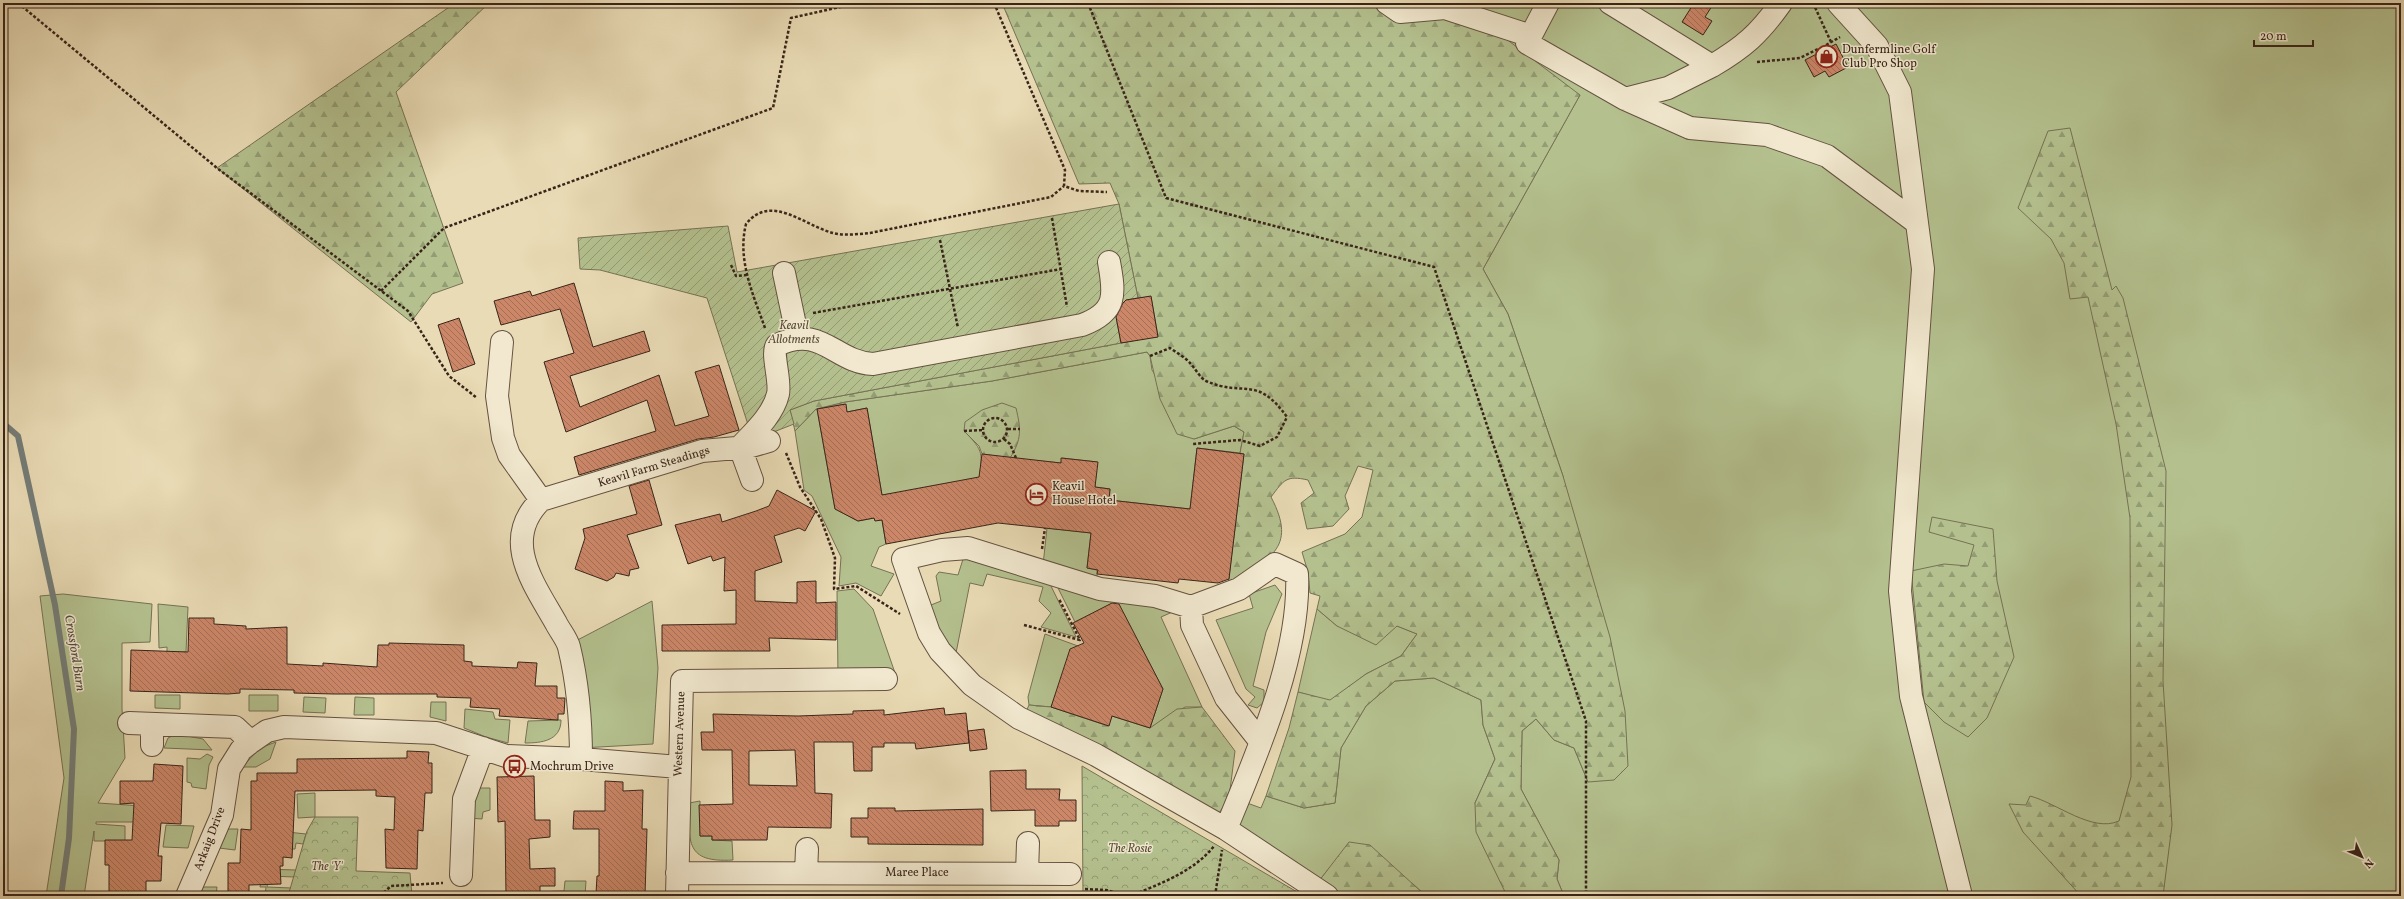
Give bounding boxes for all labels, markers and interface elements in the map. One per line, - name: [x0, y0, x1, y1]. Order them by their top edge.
- scale bar: [2254, 22, 2313, 48]
- text: 20 m: [2260, 29, 2287, 45]
- place label: Dunfermline Golf Club Pro Shop: [1842, 42, 1937, 72]
- shop icon: Dunfermline Golf Club Pro Shop: [1814, 44, 1840, 70]
- park label: Keavil Allotments: [767, 318, 820, 348]
- street label: Keavil Farm Steadings: [596, 442, 712, 492]
- place label: Keavil House Hotel: [1052, 479, 1117, 509]
- hotel icon: Keavil House Hotel: [1024, 481, 1050, 507]
- water label: Crossford Burn: [59, 614, 89, 693]
- street label: Western Avenue: [671, 691, 689, 777]
- bus stop icon: Mochrum Drive: [501, 754, 527, 780]
- place label: Mochrum Drive: [530, 759, 614, 775]
- street label: Arkaig Drive: [190, 804, 230, 873]
- north arrow: [2342, 837, 2382, 877]
- park label: The Rosie: [1108, 841, 1152, 857]
- text: N: [2360, 855, 2376, 871]
- park label: The 'Y': [312, 859, 343, 875]
- street label: Maree Place: [885, 865, 949, 881]

